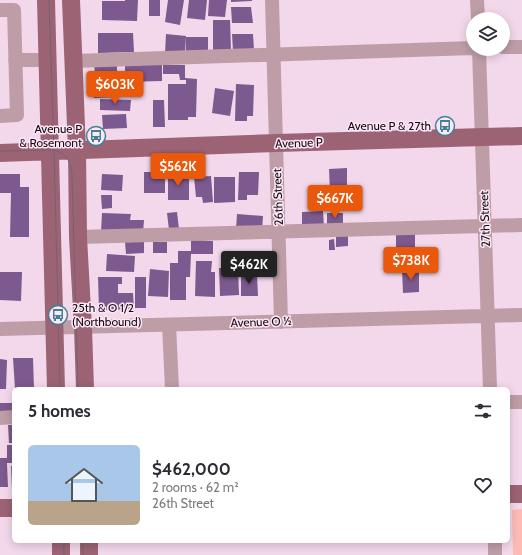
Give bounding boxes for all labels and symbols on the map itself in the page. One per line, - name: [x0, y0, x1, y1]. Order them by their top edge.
- pin: $603K: [87, 71, 143, 105]
- bus stop icon: Avenue P & 27th: [434, 115, 456, 137]
- place label: Avenue P & 27th: [348, 118, 431, 133]
- place label: Avenue P & Rosemont: [19, 121, 82, 150]
- bus stop icon: Avenue P & Rosemont: [85, 125, 107, 147]
- street label: Avenue P: [275, 134, 323, 151]
- pin: $562K: [150, 153, 206, 187]
- street label: 26th Street: [269, 168, 286, 226]
- pin: $667K: [307, 185, 363, 219]
- street label: 27th Street: [476, 191, 493, 247]
- pin: $738K: [383, 247, 439, 281]
- pin: $462K: [221, 251, 277, 285]
- place label: 25th & O 1/2 (Northbound): [72, 300, 142, 329]
- bus stop icon: 25th & O 1/2 (Northbound): [47, 304, 69, 326]
- street label: Avenue O ½: [230, 313, 292, 330]

